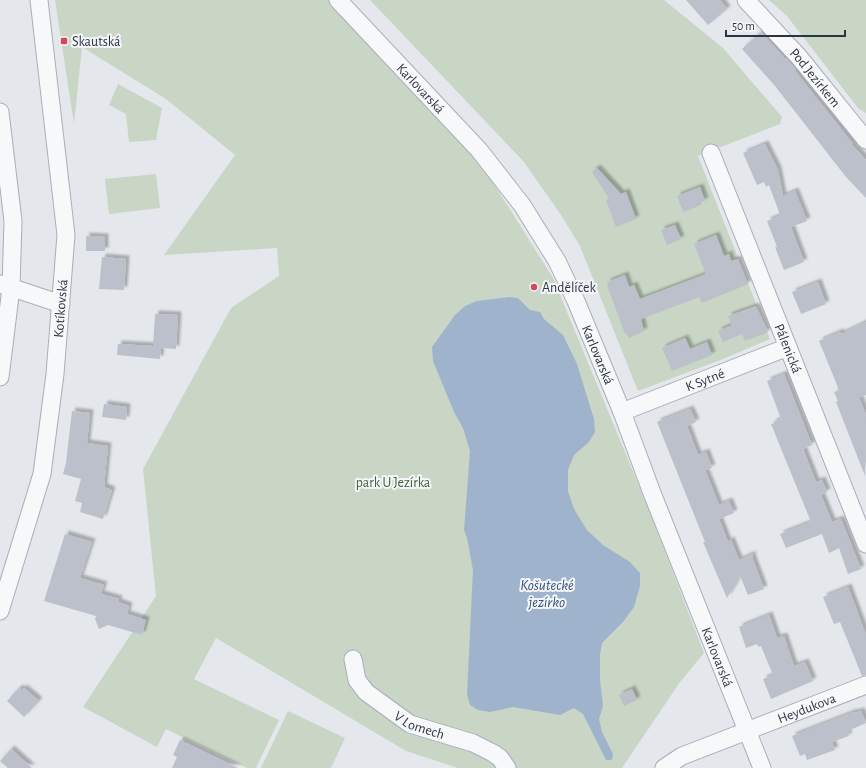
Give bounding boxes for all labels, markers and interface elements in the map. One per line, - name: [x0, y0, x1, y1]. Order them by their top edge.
- scale bar: [726, 12, 845, 38]
- text: 50 m: [732, 20, 755, 32]
- place label: Skautská: [72, 35, 121, 49]
- marker: Skautská: [59, 36, 69, 46]
- street label: Pod Jezírkem: [787, 46, 842, 110]
- street label: Karlovarská: [394, 61, 447, 117]
- street label: Kotíkovská: [52, 278, 71, 338]
- place label: Andělíček: [542, 281, 597, 295]
- marker: Andělíček: [529, 282, 539, 292]
- street label: Pálenická: [771, 322, 804, 376]
- street label: Karlovarská: [579, 323, 616, 387]
- street label: K Sytné: [684, 367, 727, 394]
- park label: park U Jezírka: [356, 476, 431, 490]
- water label: Košutecké jezírko: [520, 578, 574, 610]
- street label: Karlovarská: [698, 625, 735, 690]
- street label: Heydukova: [776, 691, 838, 726]
- street label: V Lomech: [391, 709, 446, 742]

